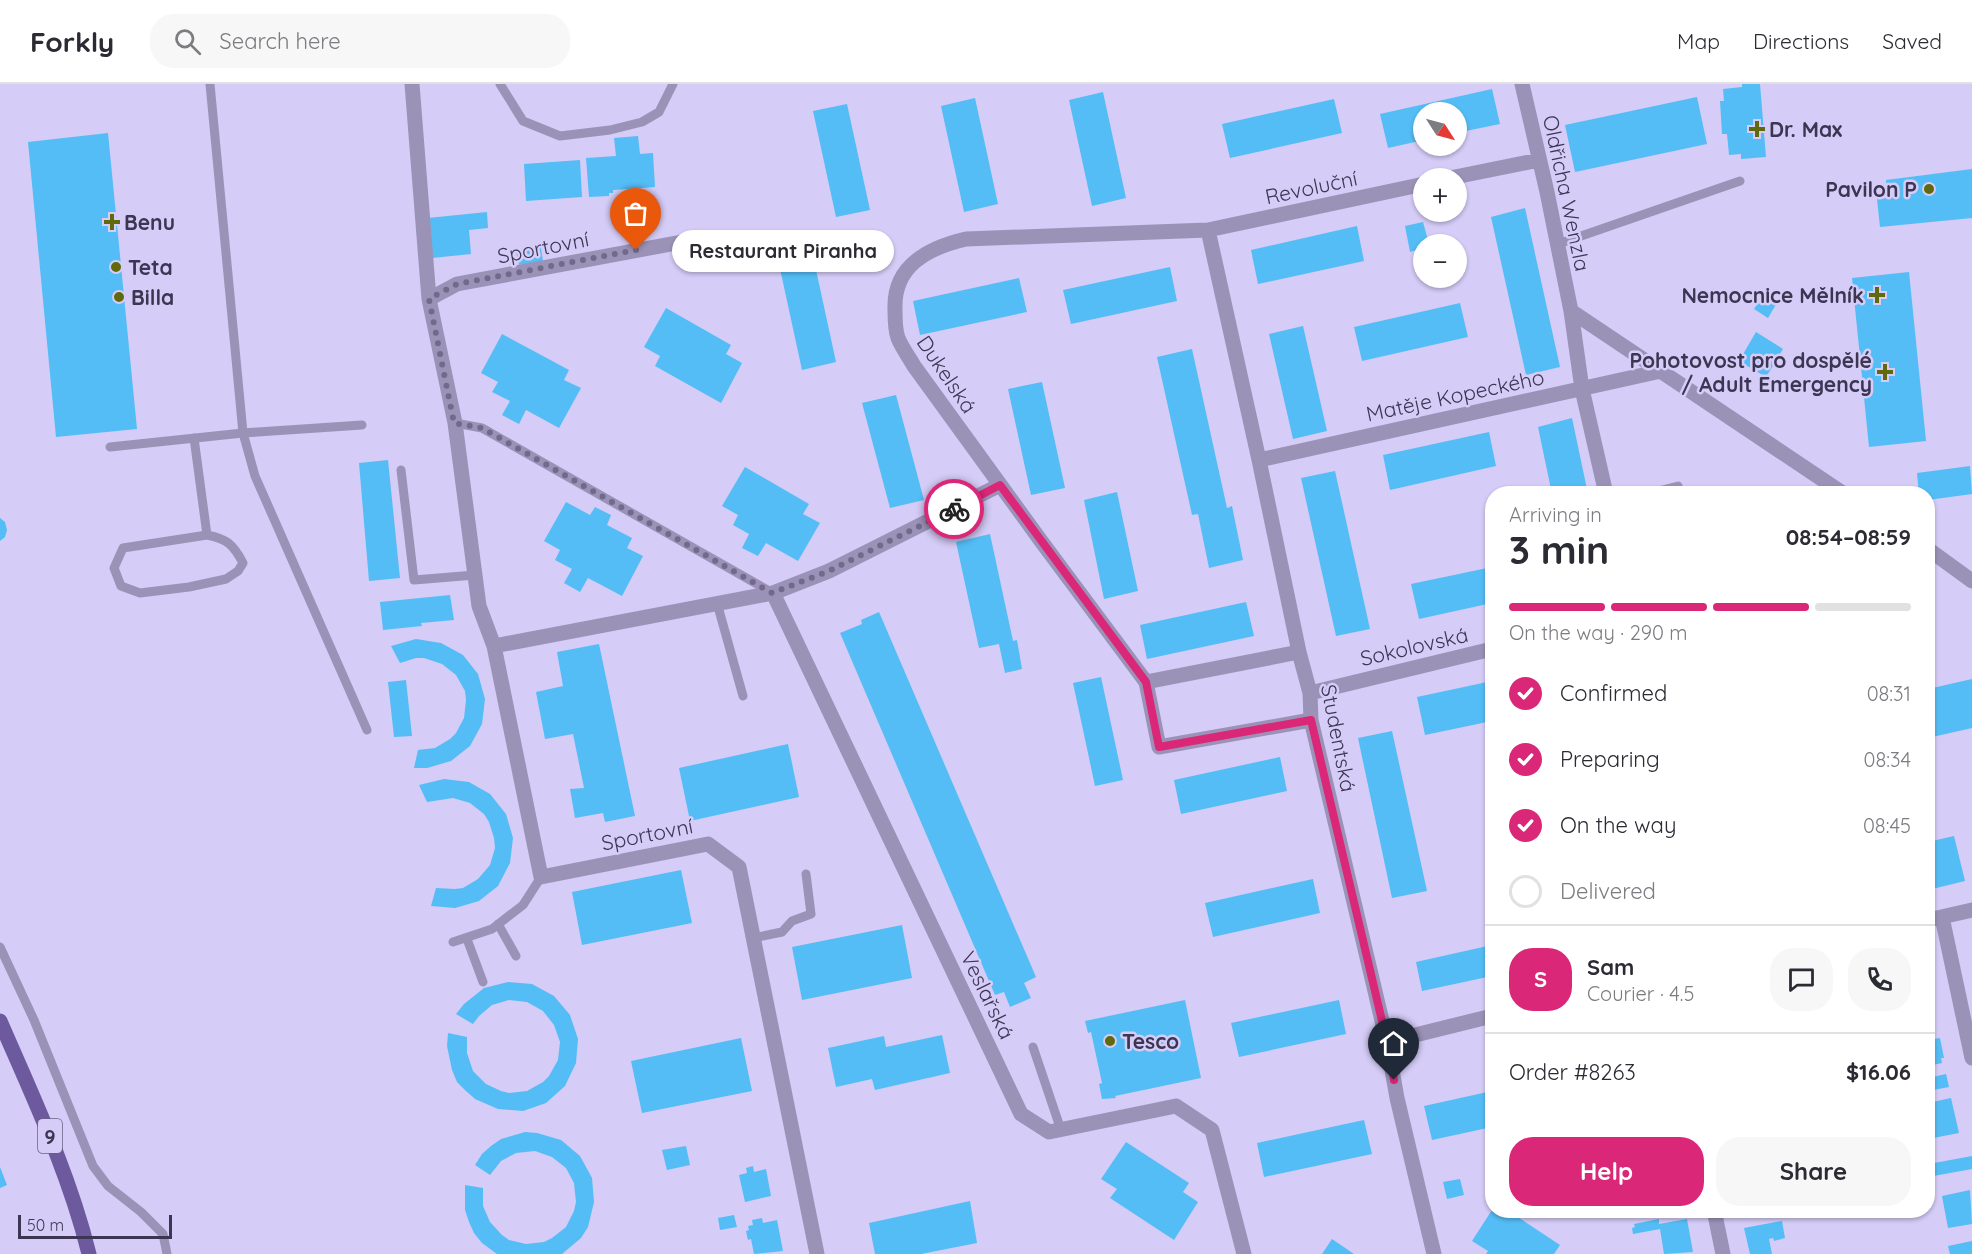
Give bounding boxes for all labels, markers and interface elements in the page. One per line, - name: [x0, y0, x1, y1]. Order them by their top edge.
- search box: [150, 14, 570, 68]
- text: Forkly: [30, 24, 114, 59]
- icon: search: [171, 25, 204, 58]
- text: Search here: [219, 27, 341, 55]
- text: Map: [1677, 28, 1720, 54]
- text: Directions: [1753, 28, 1849, 54]
- text: Saved: [1882, 28, 1942, 54]
- north arrow: [1413, 102, 1467, 156]
- map controls: [1413, 102, 1467, 288]
- street label: Oldřicha Wenzla: [1538, 113, 1596, 273]
- place label: Dr. Max: [1769, 116, 1842, 142]
- marker: Dr. Max: [1750, 122, 1764, 136]
- street label: Revoluční: [1263, 164, 1360, 209]
- button: +: [1413, 168, 1467, 222]
- place label: Pavilon P: [1825, 176, 1917, 202]
- marker: Pavilon P: [1922, 182, 1936, 196]
- pin: [610, 188, 661, 250]
- icon: bag: [619, 197, 652, 230]
- place label: Benu: [124, 209, 175, 235]
- marker: Benu: [105, 215, 119, 229]
- street label: Sportovní: [495, 225, 591, 269]
- callout: Restaurant Piranha: [672, 229, 894, 271]
- button: −: [1413, 234, 1467, 288]
- text: Restaurant Piranha: [689, 238, 877, 263]
- place label: Teta: [128, 254, 173, 280]
- marker: Teta: [109, 260, 123, 274]
- place label: Nemocnice Mělník: [1681, 282, 1864, 308]
- place label: Billa: [131, 284, 174, 310]
- marker: Nemocnice Mělník: [1868, 286, 1886, 304]
- marker: Billa: [112, 290, 126, 304]
- street label: Dukelská: [912, 330, 982, 418]
- place label: Pohotovost pro dospělé / Adult Emergency: [1629, 347, 1872, 397]
- street label: Matěje Kopeckého: [1364, 363, 1546, 427]
- marker: Pohotovost pro dospělé / Adult Emergency: [1876, 363, 1894, 381]
- courier: [924, 479, 984, 539]
- icon: bike: [938, 493, 971, 526]
- text: Arriving in: [1509, 502, 1602, 527]
- text: 08:54–08:59: [1786, 523, 1911, 551]
- text: 3 min: [1509, 525, 1609, 574]
- text: On the way · 290 m: [1509, 620, 1688, 645]
- street label: Sokolovská: [1358, 621, 1470, 671]
- icon: check: [1509, 677, 1542, 710]
- text: Confirmed: [1560, 679, 1667, 707]
- text: 08:31: [1867, 681, 1911, 706]
- street label: Studentská: [1316, 682, 1362, 794]
- icon: check: [1509, 743, 1542, 776]
- text: Preparing: [1560, 745, 1660, 773]
- text: 08:34: [1864, 747, 1911, 772]
- icon: check: [1509, 809, 1542, 842]
- text: On the way: [1560, 811, 1676, 839]
- street label: Sportovní: [599, 812, 695, 856]
- text: 08:45: [1863, 813, 1911, 838]
- text: Delivered: [1560, 877, 1656, 905]
- street label: Veslařská: [956, 947, 1020, 1043]
- button: chat: [1770, 948, 1833, 1011]
- button: phone: [1848, 948, 1911, 1011]
- text: Sam: [1587, 953, 1634, 981]
- text: S: [1534, 965, 1547, 993]
- text: Courier · 4.5: [1587, 981, 1694, 1006]
- pin: [1368, 1018, 1419, 1080]
- icon: home: [1377, 1027, 1410, 1060]
- place label: Tesco: [1122, 1028, 1179, 1054]
- marker: Tesco: [1103, 1034, 1117, 1048]
- text: Order #8263: [1509, 1058, 1636, 1086]
- text: $16.06: [1846, 1058, 1911, 1086]
- road number: 9: [38, 1119, 62, 1153]
- button: Help: [1509, 1137, 1704, 1206]
- button: Share: [1716, 1137, 1911, 1206]
- scale bar: [18, 1212, 172, 1240]
- text: 50 m: [27, 1215, 64, 1235]

